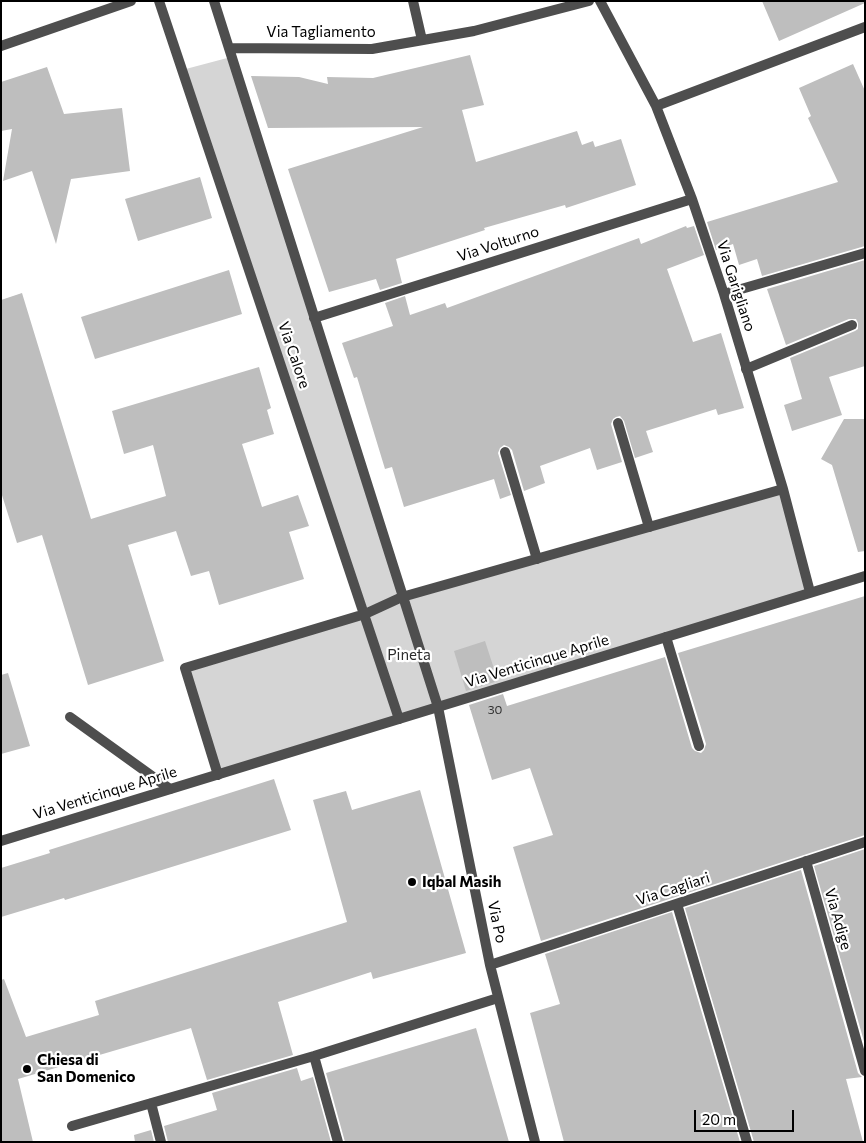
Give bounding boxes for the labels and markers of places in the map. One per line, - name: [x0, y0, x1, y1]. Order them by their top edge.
- place label: Iqbal Masih: [422, 873, 501, 891]
- marker: Iqbal Masih: [406, 876, 418, 888]
- place label: Chiesa di San Domenico: [37, 1051, 135, 1086]
- marker: Chiesa di San Domenico: [21, 1063, 33, 1075]

